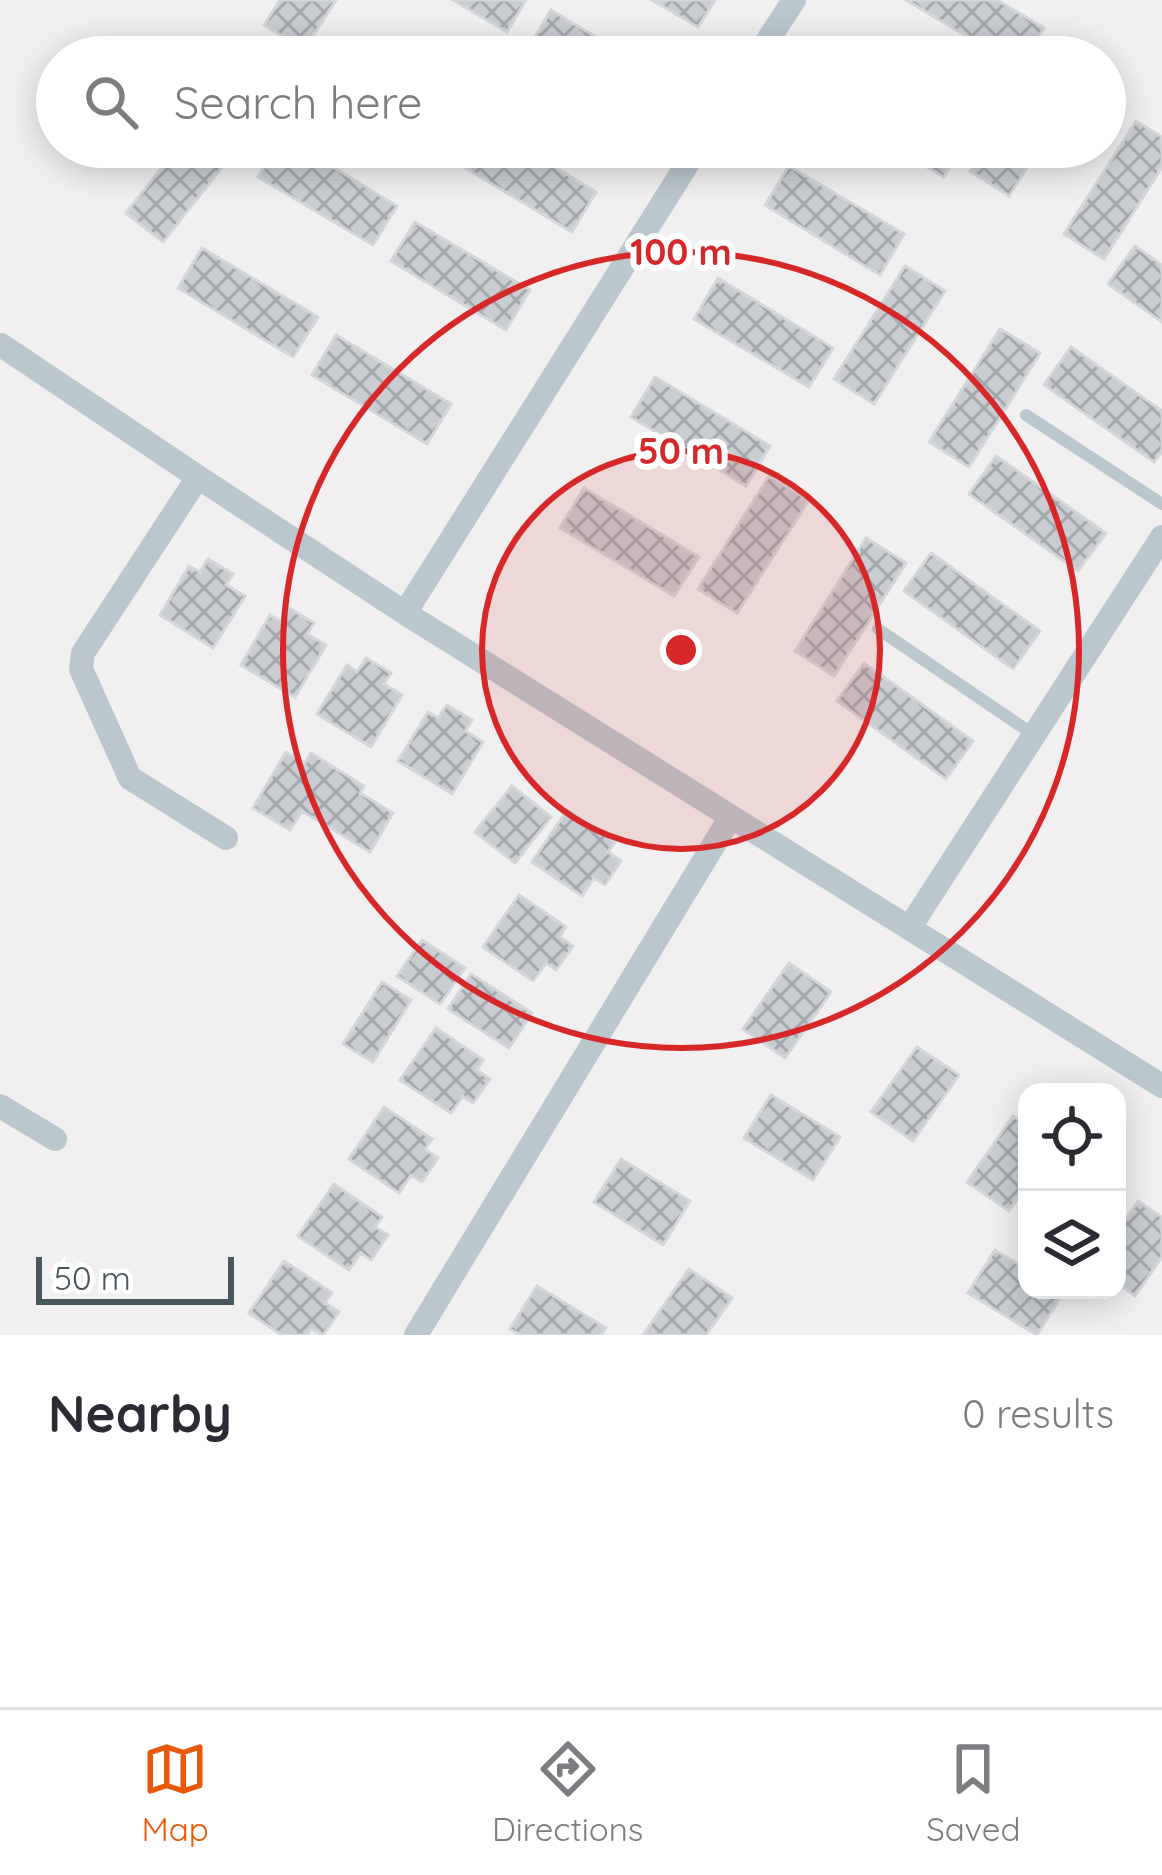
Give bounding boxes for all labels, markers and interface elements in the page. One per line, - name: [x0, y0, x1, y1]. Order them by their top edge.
- search box: [36, 36, 1126, 168]
- icon: search: [78, 69, 144, 135]
- text: Search here: [174, 74, 422, 130]
- text: 100 m: [630, 229, 732, 274]
- text: 50 m: [638, 428, 724, 473]
- centre of rings: [660, 629, 702, 671]
- map controls: [1018, 1083, 1126, 1299]
- button: locate: [1018, 1083, 1126, 1191]
- button: layers: [1018, 1191, 1126, 1299]
- scale bar: [36, 1251, 234, 1304]
- text: 50 m: [54, 1257, 131, 1298]
- text: Nearby: [48, 1381, 232, 1445]
- text: 0 results: [962, 1389, 1114, 1438]
- tab: Map: [142, 1736, 209, 1849]
- tab: Directions: [492, 1736, 643, 1849]
- tab: Saved: [926, 1736, 1020, 1849]

